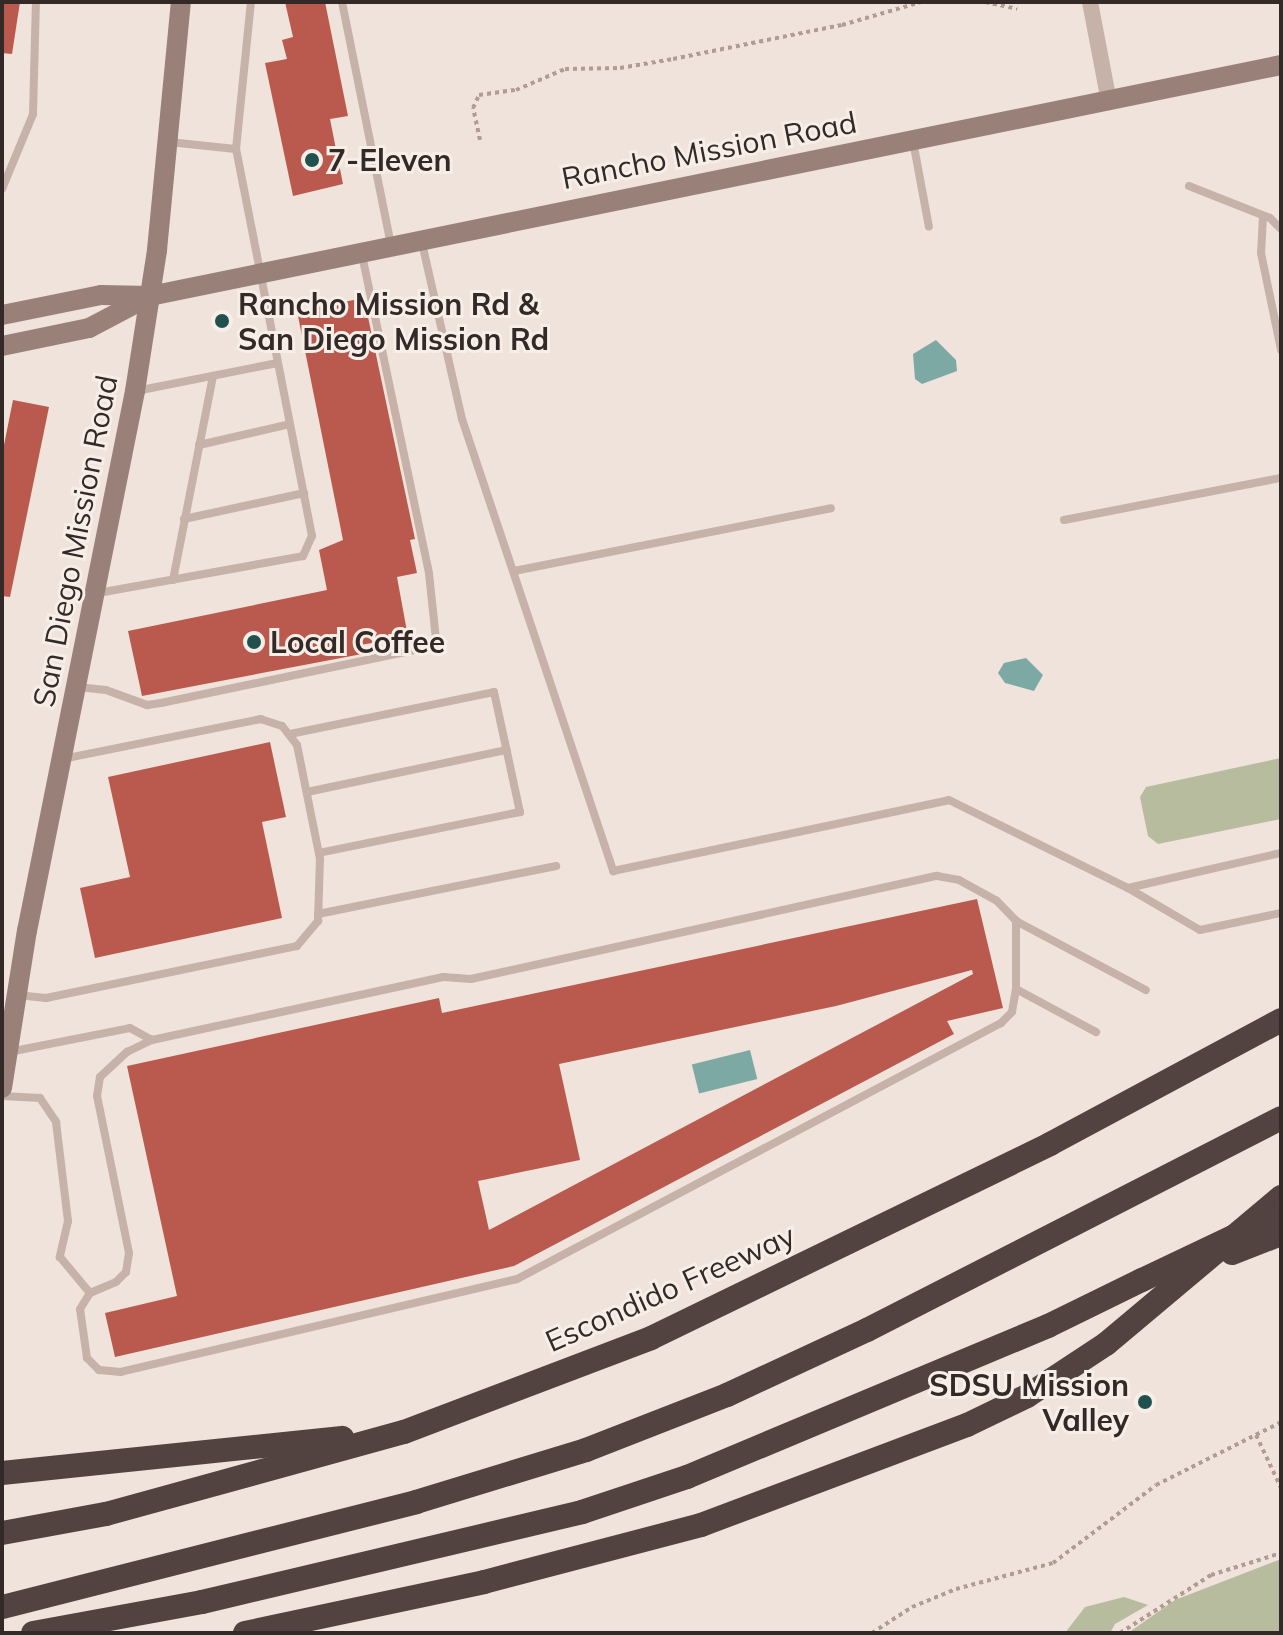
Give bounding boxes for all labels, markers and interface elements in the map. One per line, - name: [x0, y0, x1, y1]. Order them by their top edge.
- street label: Rancho Mission Road: [559, 104, 859, 196]
- place label: 7-Eleven: [328, 142, 452, 178]
- marker: 7-Eleven: [303, 151, 321, 169]
- place label: Rancho Mission Rd & San Diego Mission Rd: [238, 286, 549, 356]
- marker: Rancho Mission Rd & San Diego Mission Rd: [213, 312, 231, 330]
- street label: San Diego Mission Road: [25, 372, 125, 710]
- place label: Local Coffee: [270, 624, 445, 660]
- marker: Local Coffee: [245, 633, 263, 651]
- street label: Escondido Freeway: [540, 1217, 800, 1359]
- place label: SDSU Mission Valley: [929, 1367, 1129, 1438]
- marker: SDSU Mission Valley: [1136, 1393, 1154, 1411]

